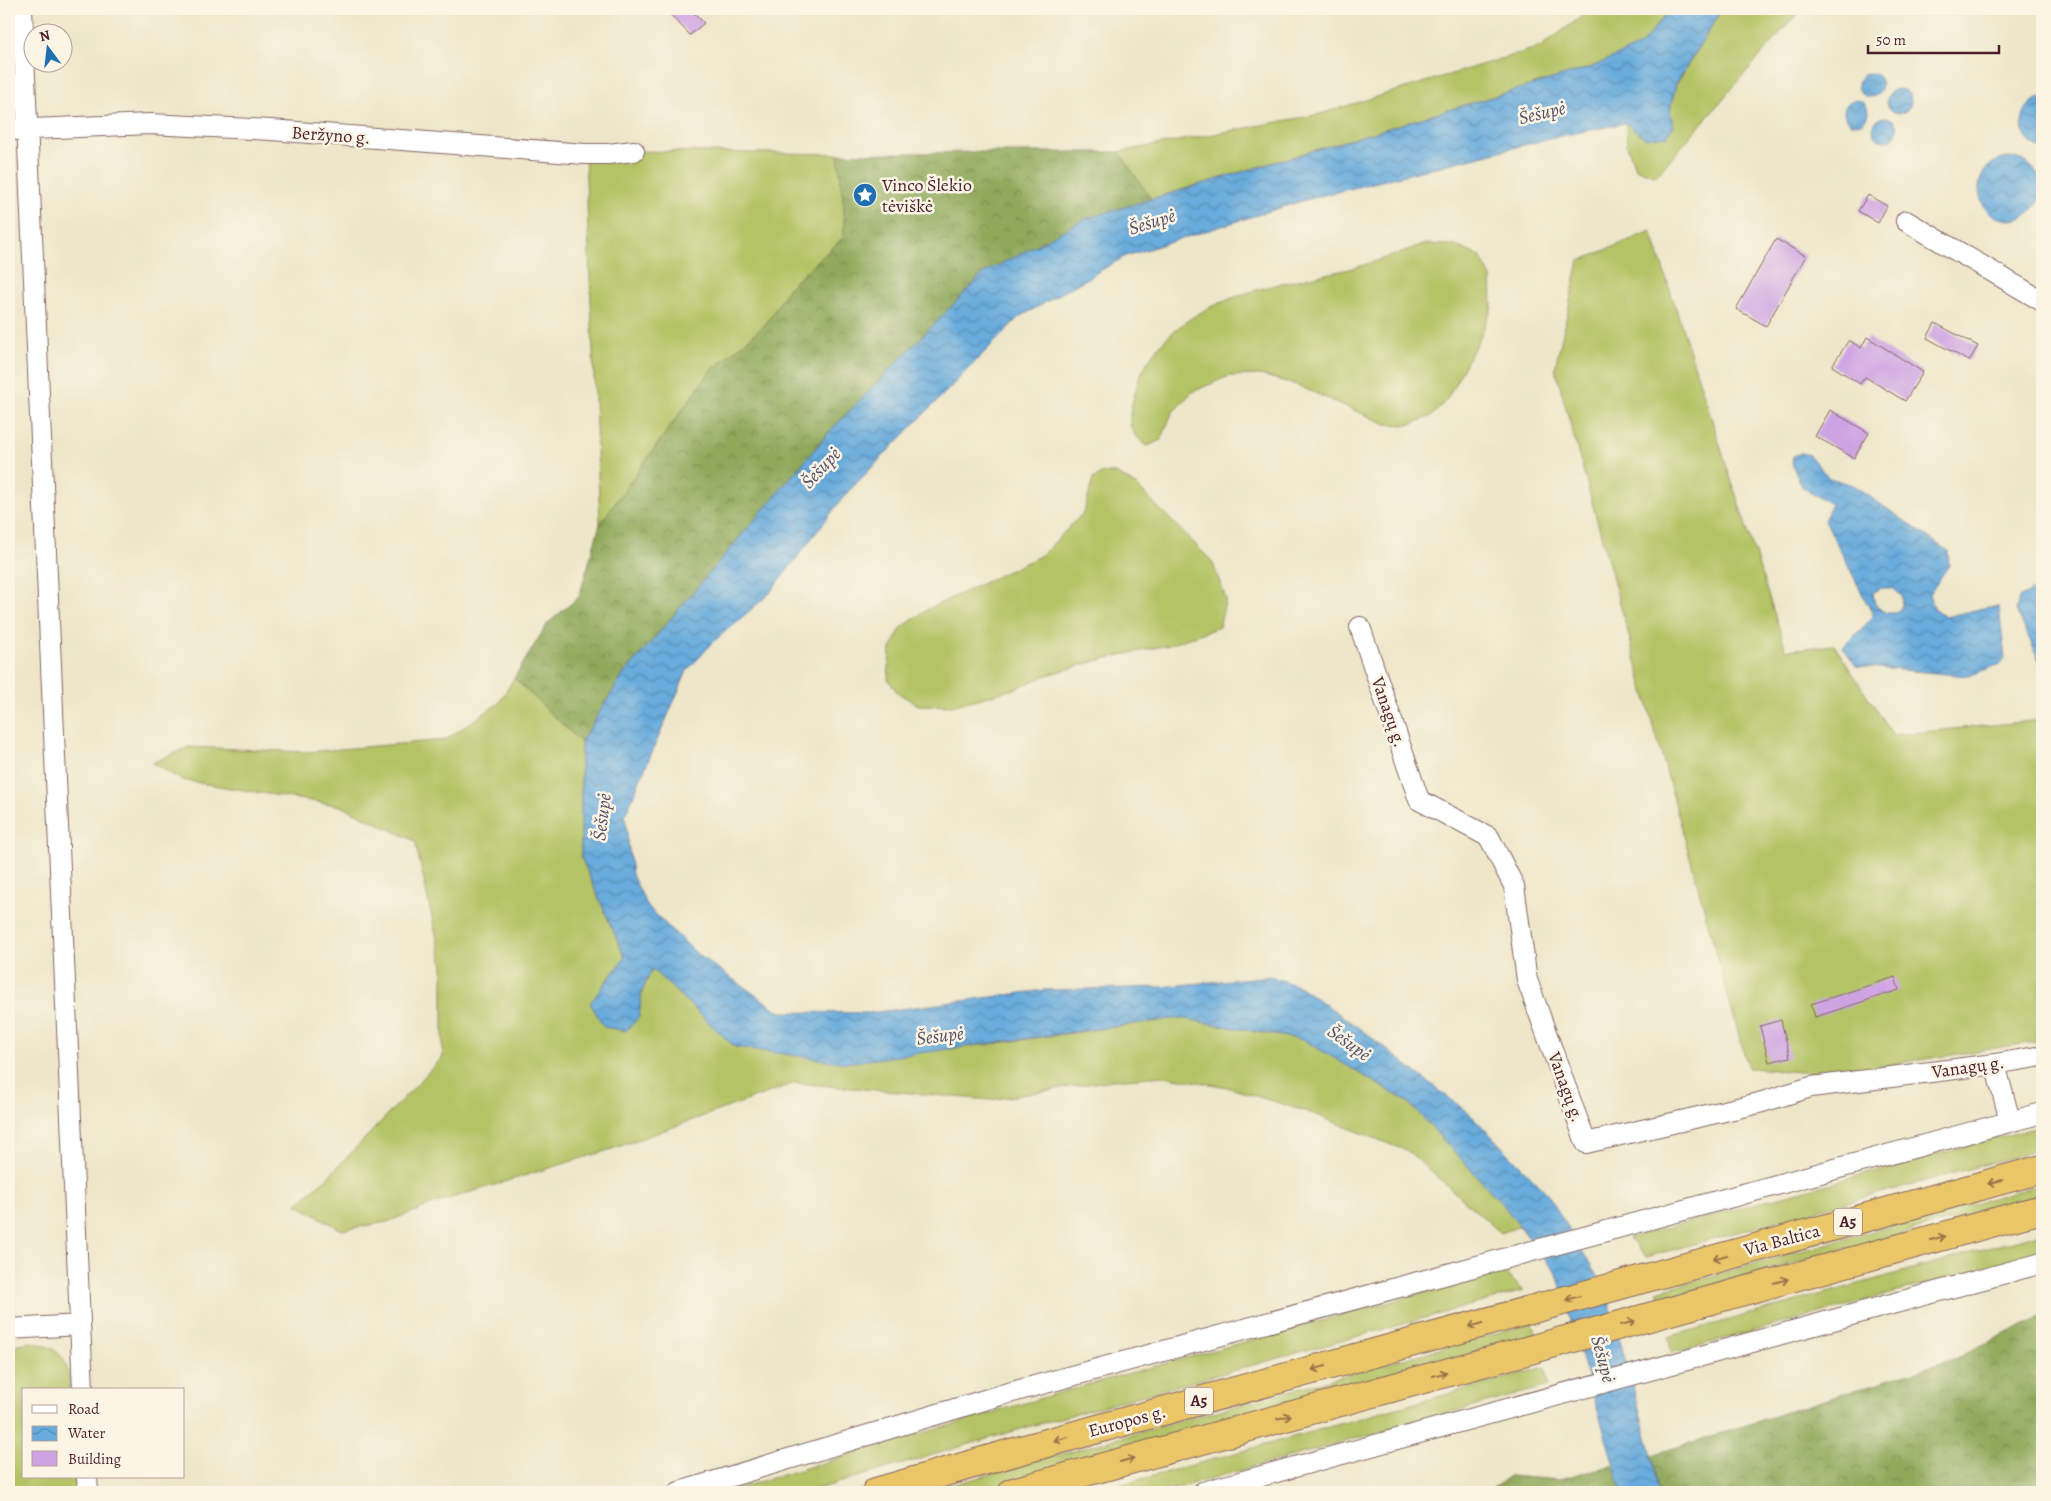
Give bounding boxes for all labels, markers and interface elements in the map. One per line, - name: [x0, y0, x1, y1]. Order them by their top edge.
- north arrow: [22, 22, 72, 72]
- scale bar: [1868, 22, 2000, 54]
- text: N: [37, 25, 52, 46]
- text: 50 m: [1876, 30, 1906, 50]
- water label: Šešupė: [1516, 95, 1568, 131]
- street label: Beržyno g.: [291, 120, 371, 150]
- place label: Vinco Šlekio tėviškė: [881, 173, 972, 218]
- place icon: Vinco Šlekio tėviškė: [852, 182, 878, 208]
- water label: Šešupė: [1126, 203, 1179, 241]
- water label: Šešupė: [795, 442, 847, 494]
- street label: Vanagų g.: [1365, 673, 1412, 750]
- water label: Šešupė: [586, 792, 618, 842]
- water label: Šešupė: [1322, 1019, 1376, 1068]
- water label: Šešupė: [915, 1020, 965, 1052]
- street label: Vanagų g.: [1542, 1048, 1590, 1125]
- street label: Vanagų g.: [1929, 1050, 2006, 1084]
- one-way arrow: [1988, 1178, 2004, 1187]
- road number: A5: [1834, 1208, 1862, 1236]
- street label: Via Baltica: [1740, 1218, 1823, 1262]
- one-way arrow: [1929, 1232, 1945, 1242]
- one-way arrow: [1713, 1253, 1729, 1263]
- one-way arrow: [1773, 1275, 1789, 1285]
- one-way arrow: [1566, 1294, 1582, 1303]
- one-way arrow: [1619, 1317, 1635, 1327]
- one-way arrow: [1468, 1320, 1484, 1330]
- water label: Šešupė: [1584, 1333, 1622, 1385]
- one-way arrow: [1311, 1363, 1327, 1373]
- one-way arrow: [1432, 1369, 1448, 1378]
- legend: [22, 1388, 185, 1478]
- road number: A5: [1185, 1388, 1213, 1414]
- text: Road: [68, 1399, 100, 1419]
- street label: Europos g.: [1086, 1399, 1168, 1443]
- one-way arrow: [1275, 1412, 1291, 1421]
- text: Water: [67, 1423, 105, 1443]
- one-way arrow: [1053, 1434, 1069, 1444]
- text: Building: [68, 1449, 121, 1469]
- one-way arrow: [1118, 1455, 1134, 1465]

